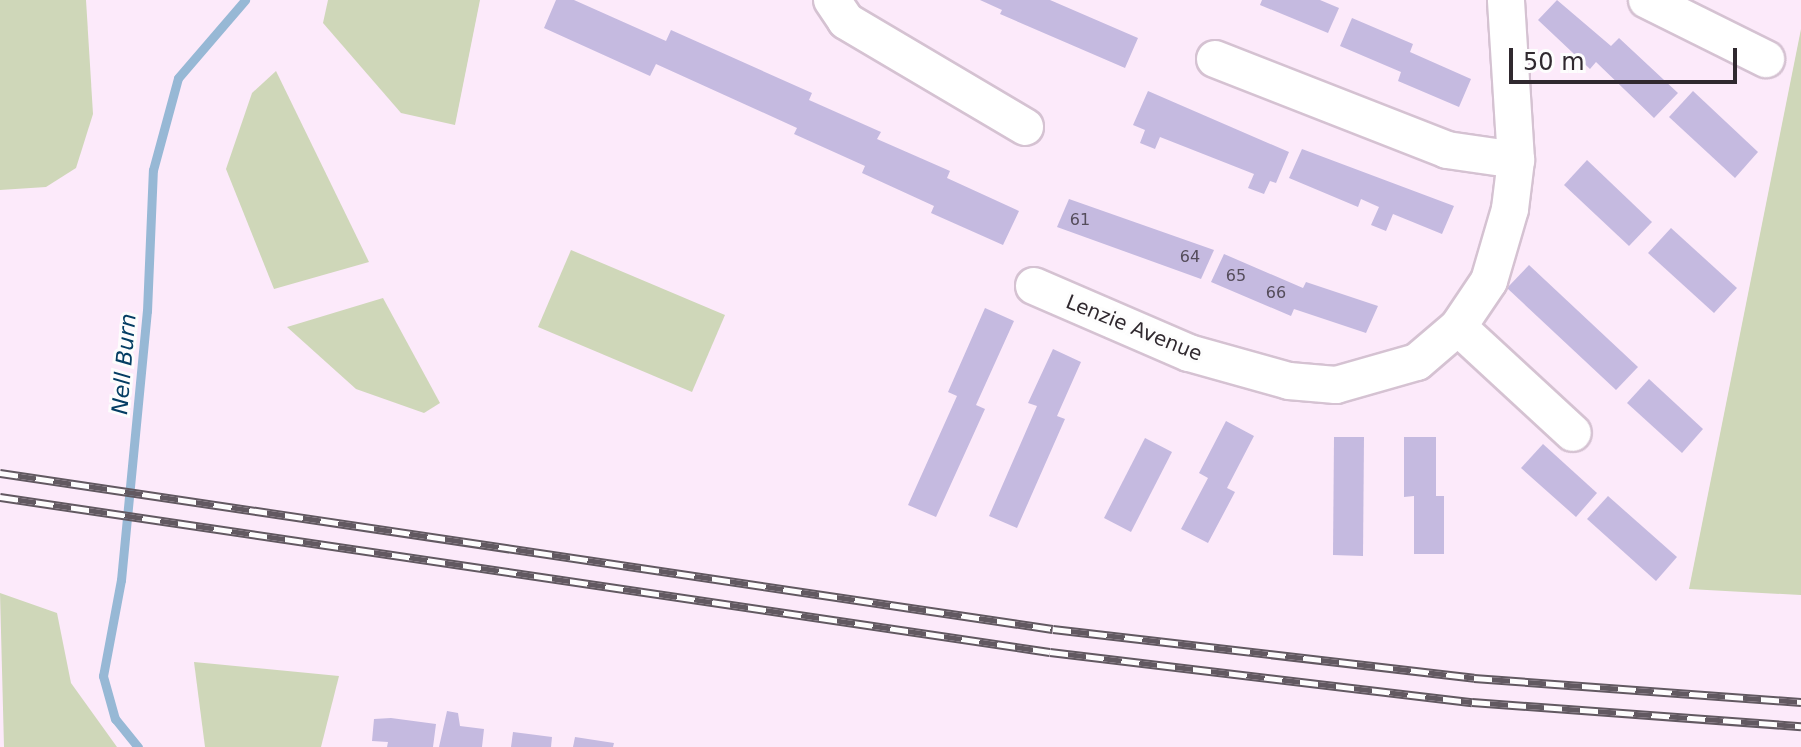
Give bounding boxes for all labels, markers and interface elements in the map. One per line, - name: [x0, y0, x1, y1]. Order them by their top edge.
- scale bar: [1513, 32, 1741, 82]
- text: 50 m: [1523, 48, 1585, 76]
- house number: 61: [1070, 210, 1090, 230]
- house number: 64: [1180, 247, 1200, 267]
- house number: 65: [1226, 266, 1246, 286]
- house number: 66: [1266, 283, 1286, 303]
- street label: Lenzie Avenue: [1062, 290, 1206, 366]
- water label: Nell Burn: [106, 312, 142, 416]

